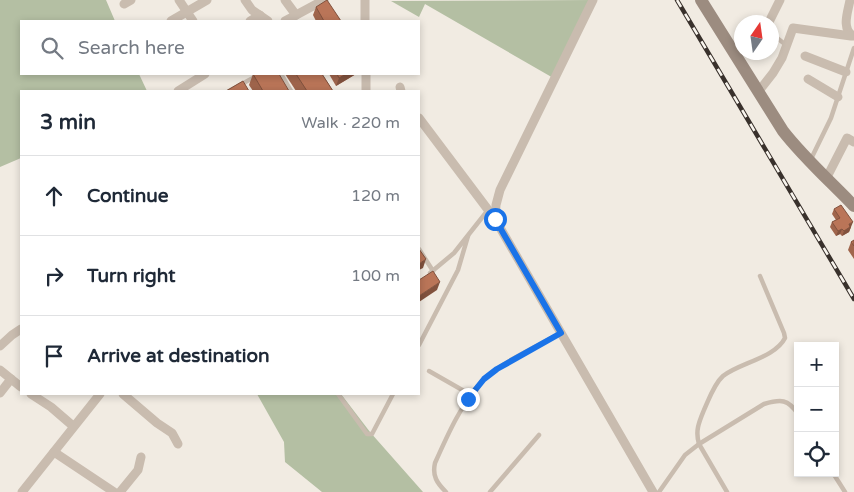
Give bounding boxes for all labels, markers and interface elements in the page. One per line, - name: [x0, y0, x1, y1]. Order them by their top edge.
- north arrow: [734, 15, 779, 60]
- search box: [20, 20, 420, 75]
- icon: search: [38, 34, 66, 62]
- text: Search here: [78, 37, 185, 59]
- text: 3 min: [40, 110, 96, 135]
- text: Walk · 220 m: [301, 113, 400, 133]
- icon: ahead: [40, 182, 68, 210]
- text: Continue: [87, 185, 169, 207]
- text: 120 m: [351, 186, 400, 206]
- route start: [484, 208, 507, 231]
- icon: right: [40, 262, 68, 290]
- text: Turn right: [87, 265, 175, 287]
- text: 100 m: [351, 266, 400, 286]
- icon: arrive: [40, 342, 68, 370]
- map controls: [794, 342, 839, 477]
- button: +: [794, 342, 839, 387]
- text: Arrive at destination: [87, 345, 270, 367]
- button: −: [794, 387, 839, 432]
- route end: [457, 388, 480, 411]
- button: locate: [794, 432, 839, 477]

